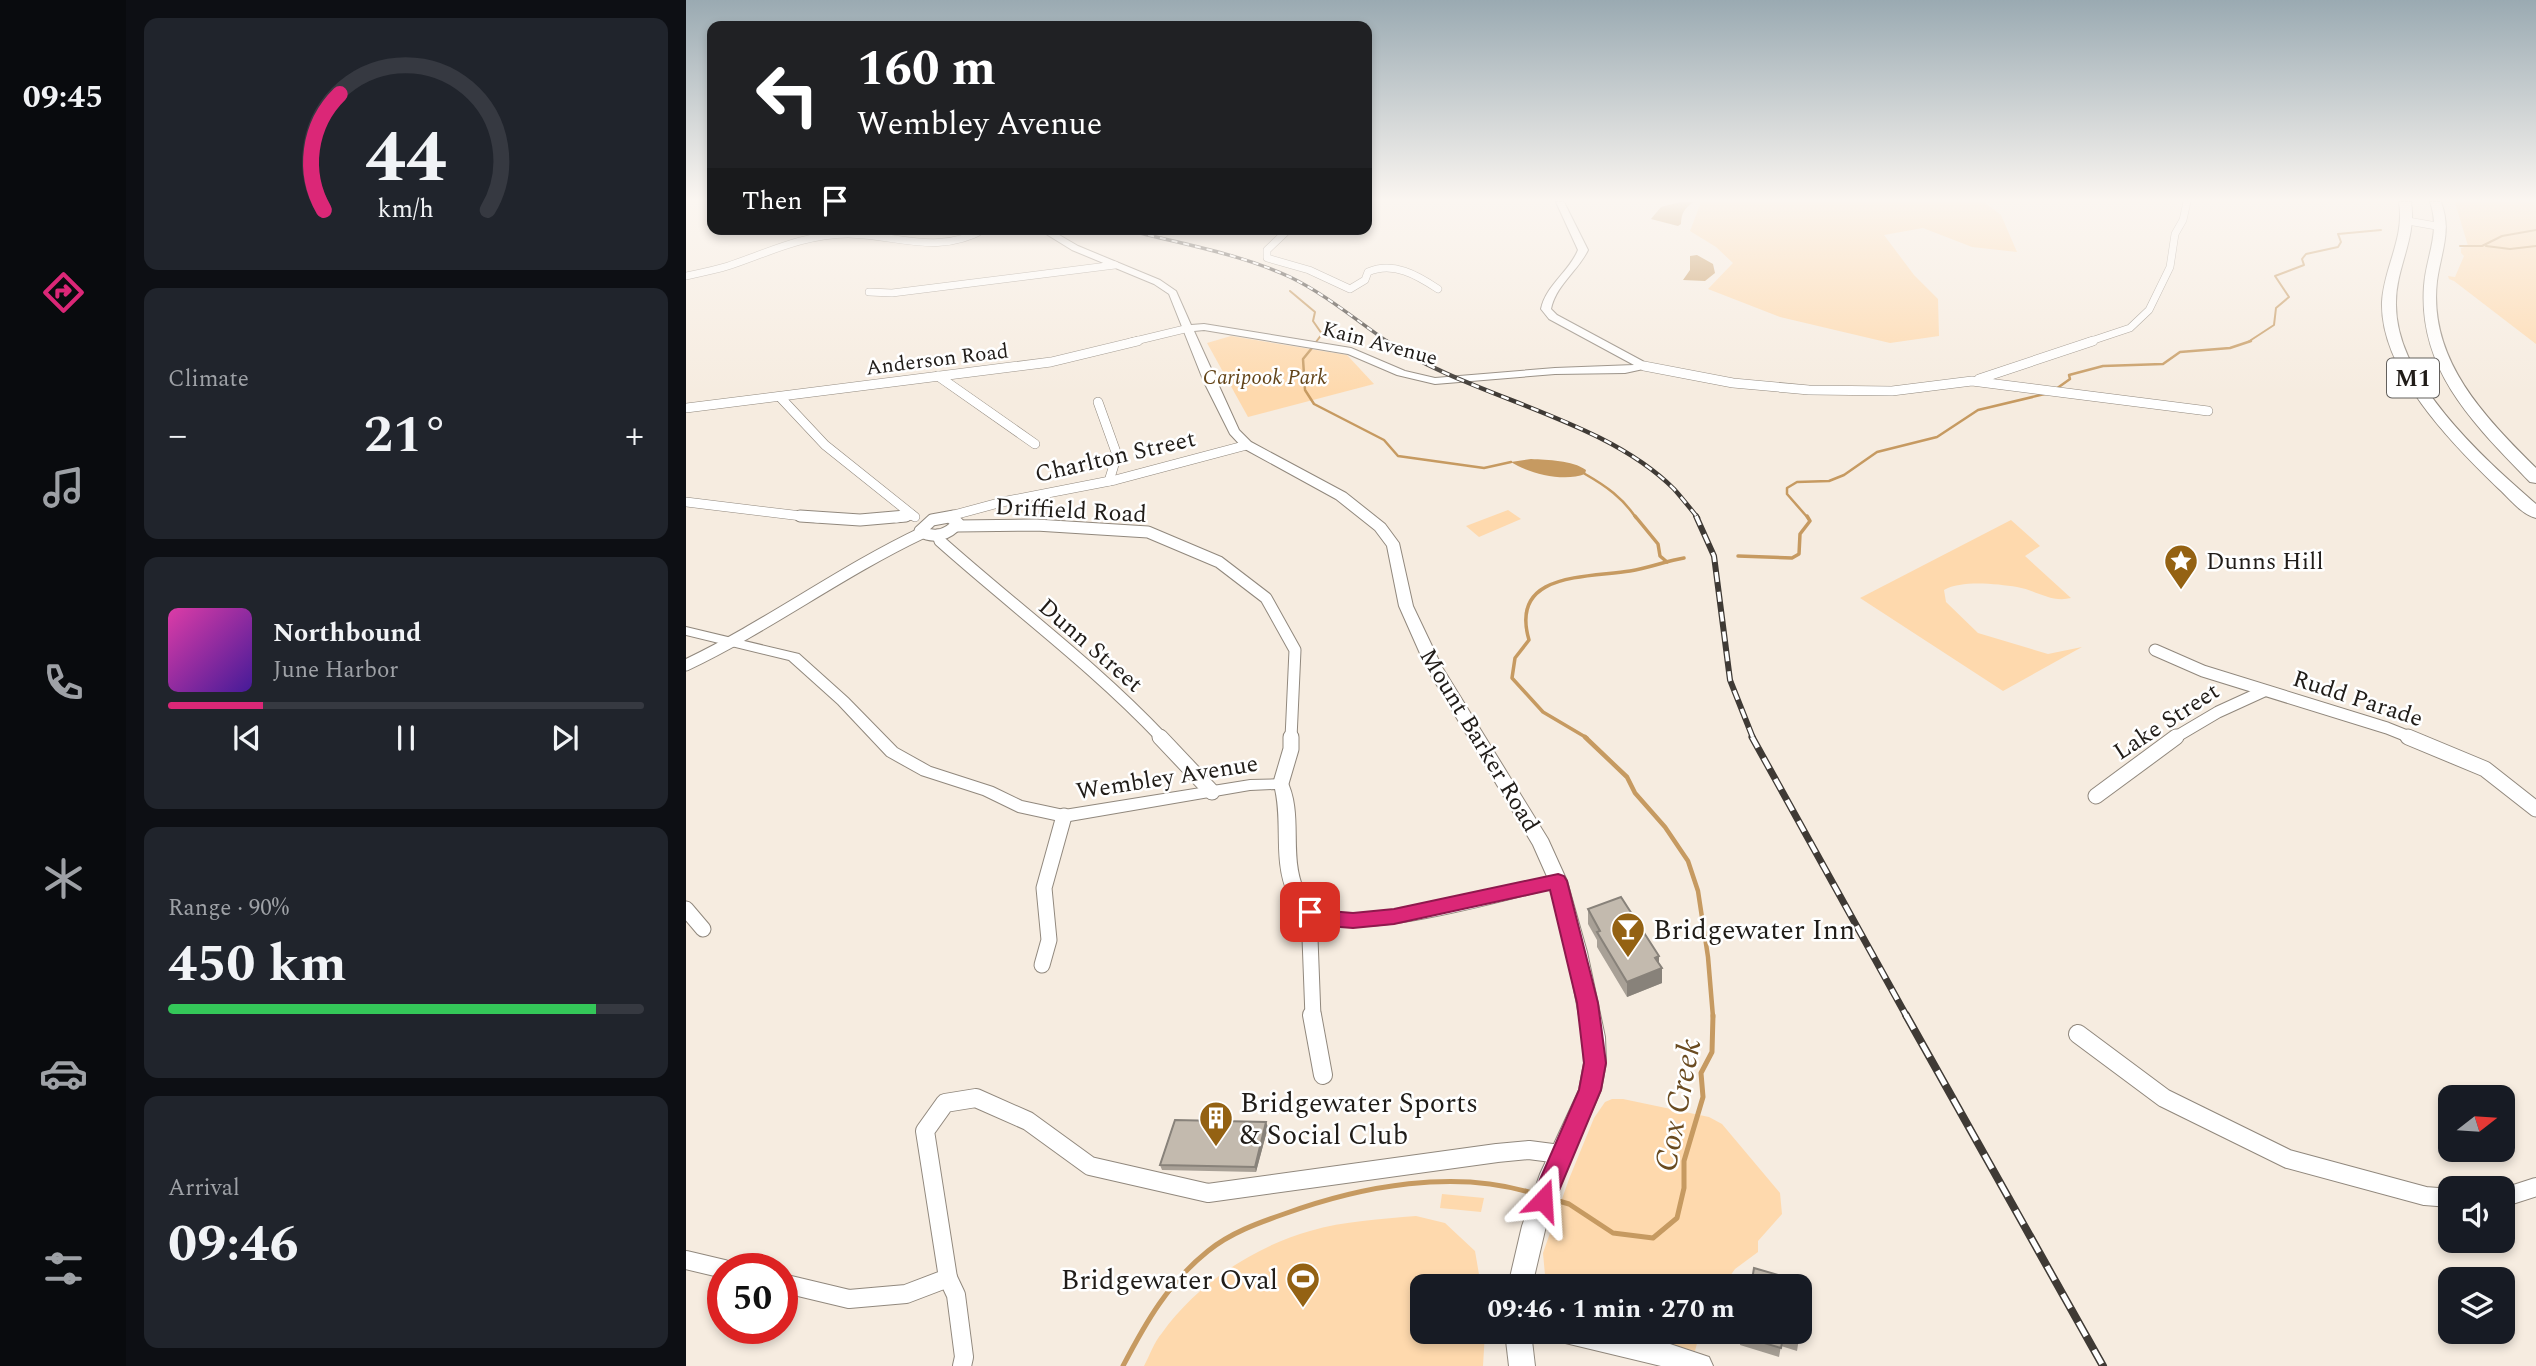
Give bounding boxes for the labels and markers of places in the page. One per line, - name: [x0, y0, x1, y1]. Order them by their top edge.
- place icon: Dunns Hill: [2162, 542, 2200, 591]
- place label: Dunns Hill: [2206, 544, 2323, 580]
- pin: [1280, 882, 1340, 942]
- place label: Bridgewater Inn: [1653, 909, 1855, 952]
- bar icon: Bridgewater Inn: [1609, 910, 1647, 959]
- place label: Bridgewater Sports & Social Club: [1240, 1082, 1478, 1157]
- building icon: Bridgewater Sports & Social Club: [1197, 1099, 1235, 1148]
- place label: Bridgewater Oval: [1061, 1259, 1278, 1302]
- sports icon: Bridgewater Oval: [1284, 1260, 1322, 1309]

